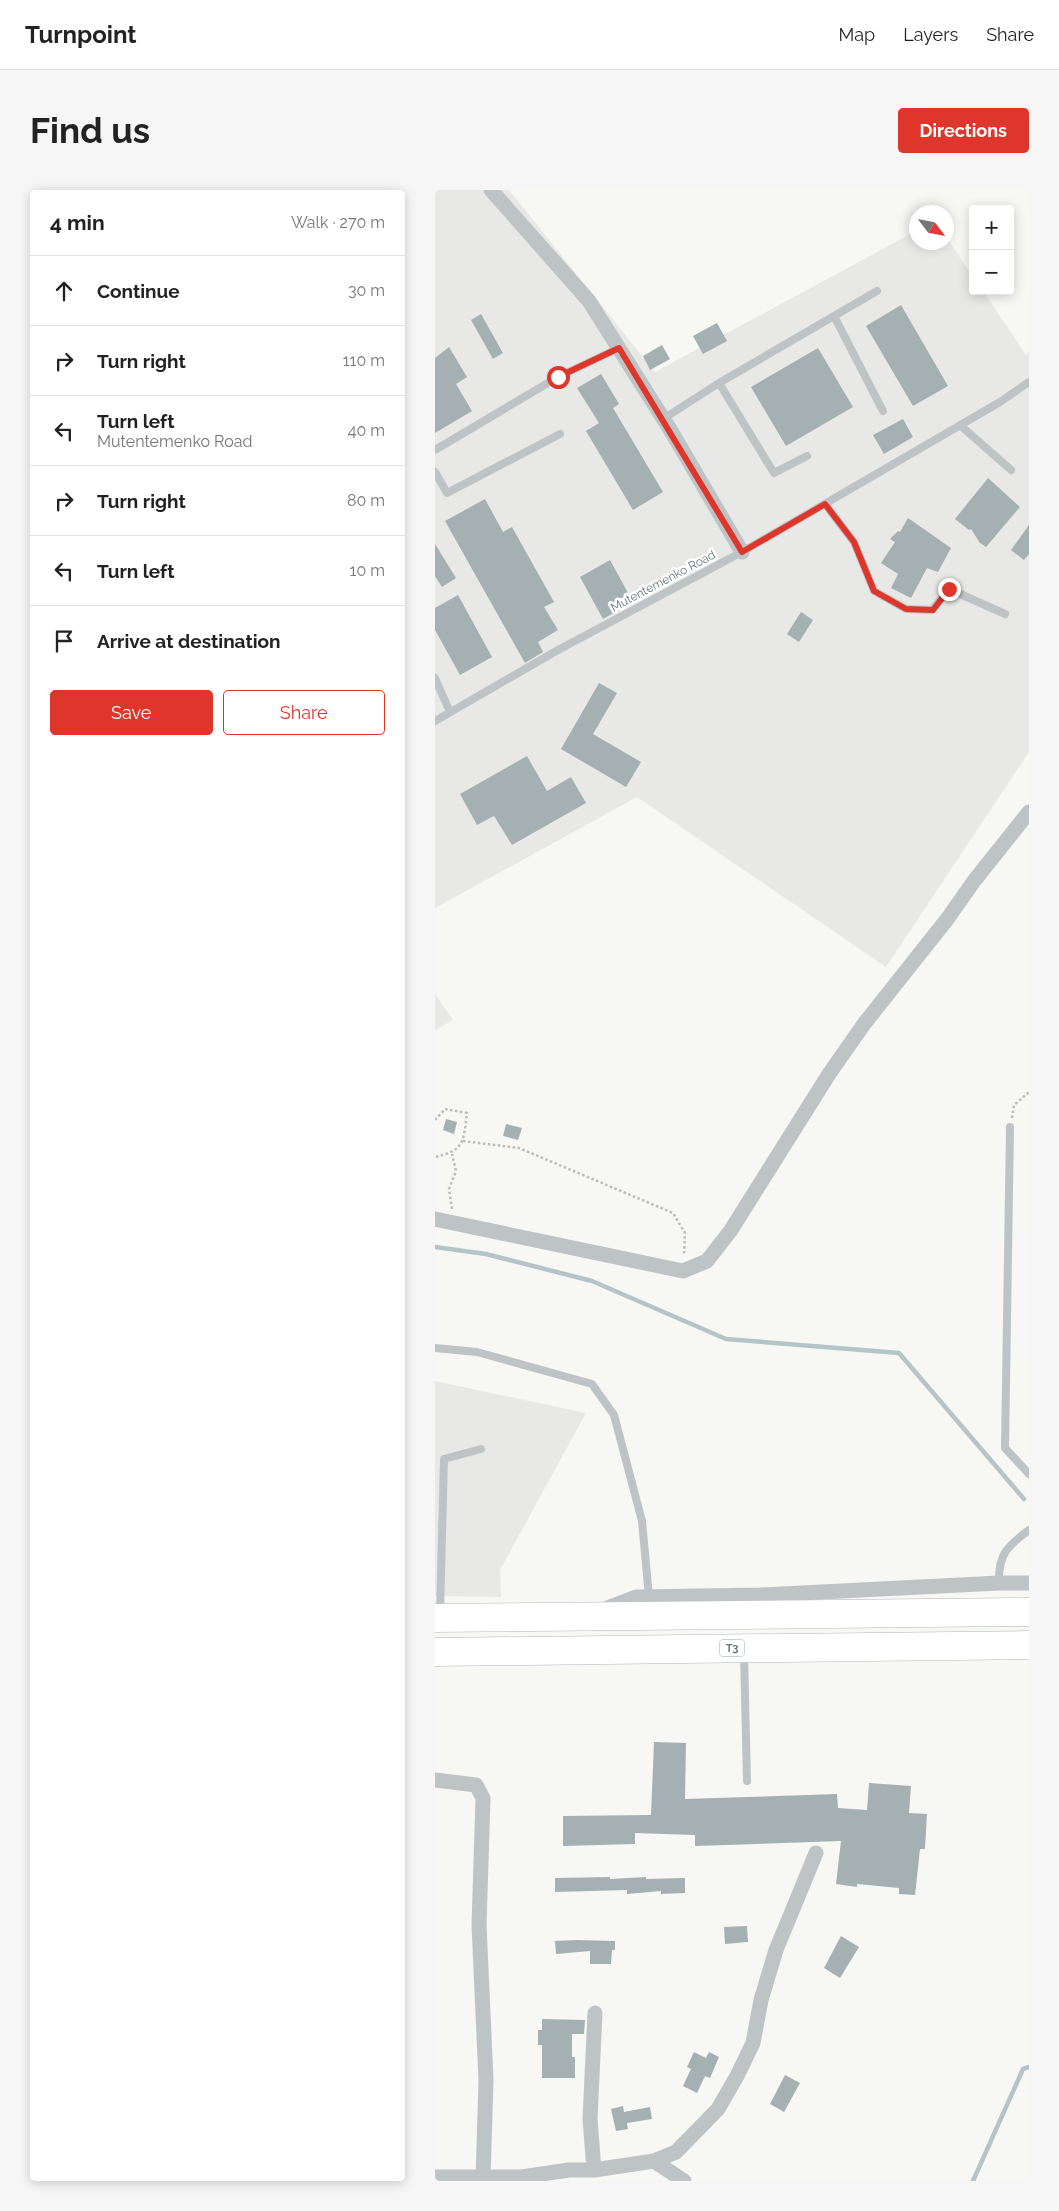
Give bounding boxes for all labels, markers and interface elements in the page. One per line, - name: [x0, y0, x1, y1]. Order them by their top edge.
- text: Turnpoint: [25, 20, 137, 49]
- text: Map: [839, 24, 875, 45]
- text: Layers: [903, 24, 958, 45]
- text: Share: [986, 24, 1034, 45]
- button: Directions: [898, 108, 1029, 153]
- text: Find us: [30, 110, 150, 151]
- north arrow: [909, 205, 954, 250]
- map controls: [969, 205, 1014, 295]
- button: +: [969, 205, 1014, 250]
- text: 4 min: [50, 210, 105, 235]
- text: Walk · 270 m: [291, 213, 385, 232]
- button: −: [969, 250, 1014, 295]
- icon: ahead: [50, 277, 78, 305]
- text: Continue: [97, 280, 180, 302]
- text: 30 m: [348, 281, 385, 300]
- icon: right: [50, 347, 78, 375]
- text: Turn right: [97, 350, 186, 372]
- text: 110 m: [343, 351, 385, 370]
- route start: [547, 366, 570, 389]
- text: Turn left: [97, 410, 174, 432]
- icon: left: [50, 417, 78, 445]
- text: 40 m: [348, 421, 385, 440]
- text: Mutentemenko Road: [97, 432, 252, 451]
- icon: right: [50, 487, 78, 515]
- text: Turn right: [97, 490, 186, 512]
- text: 80 m: [347, 491, 385, 510]
- street label: Mutentemenko Road: [608, 547, 718, 615]
- icon: left: [50, 557, 78, 585]
- text: Turn left: [97, 560, 174, 582]
- text: 10 m: [350, 561, 385, 580]
- route end: [938, 578, 961, 601]
- icon: arrive: [50, 627, 78, 655]
- text: Arrive at destination: [97, 630, 281, 652]
- button: Save: [50, 690, 213, 735]
- button: Share: [223, 690, 385, 735]
- road number: T3: [719, 1640, 745, 1656]

